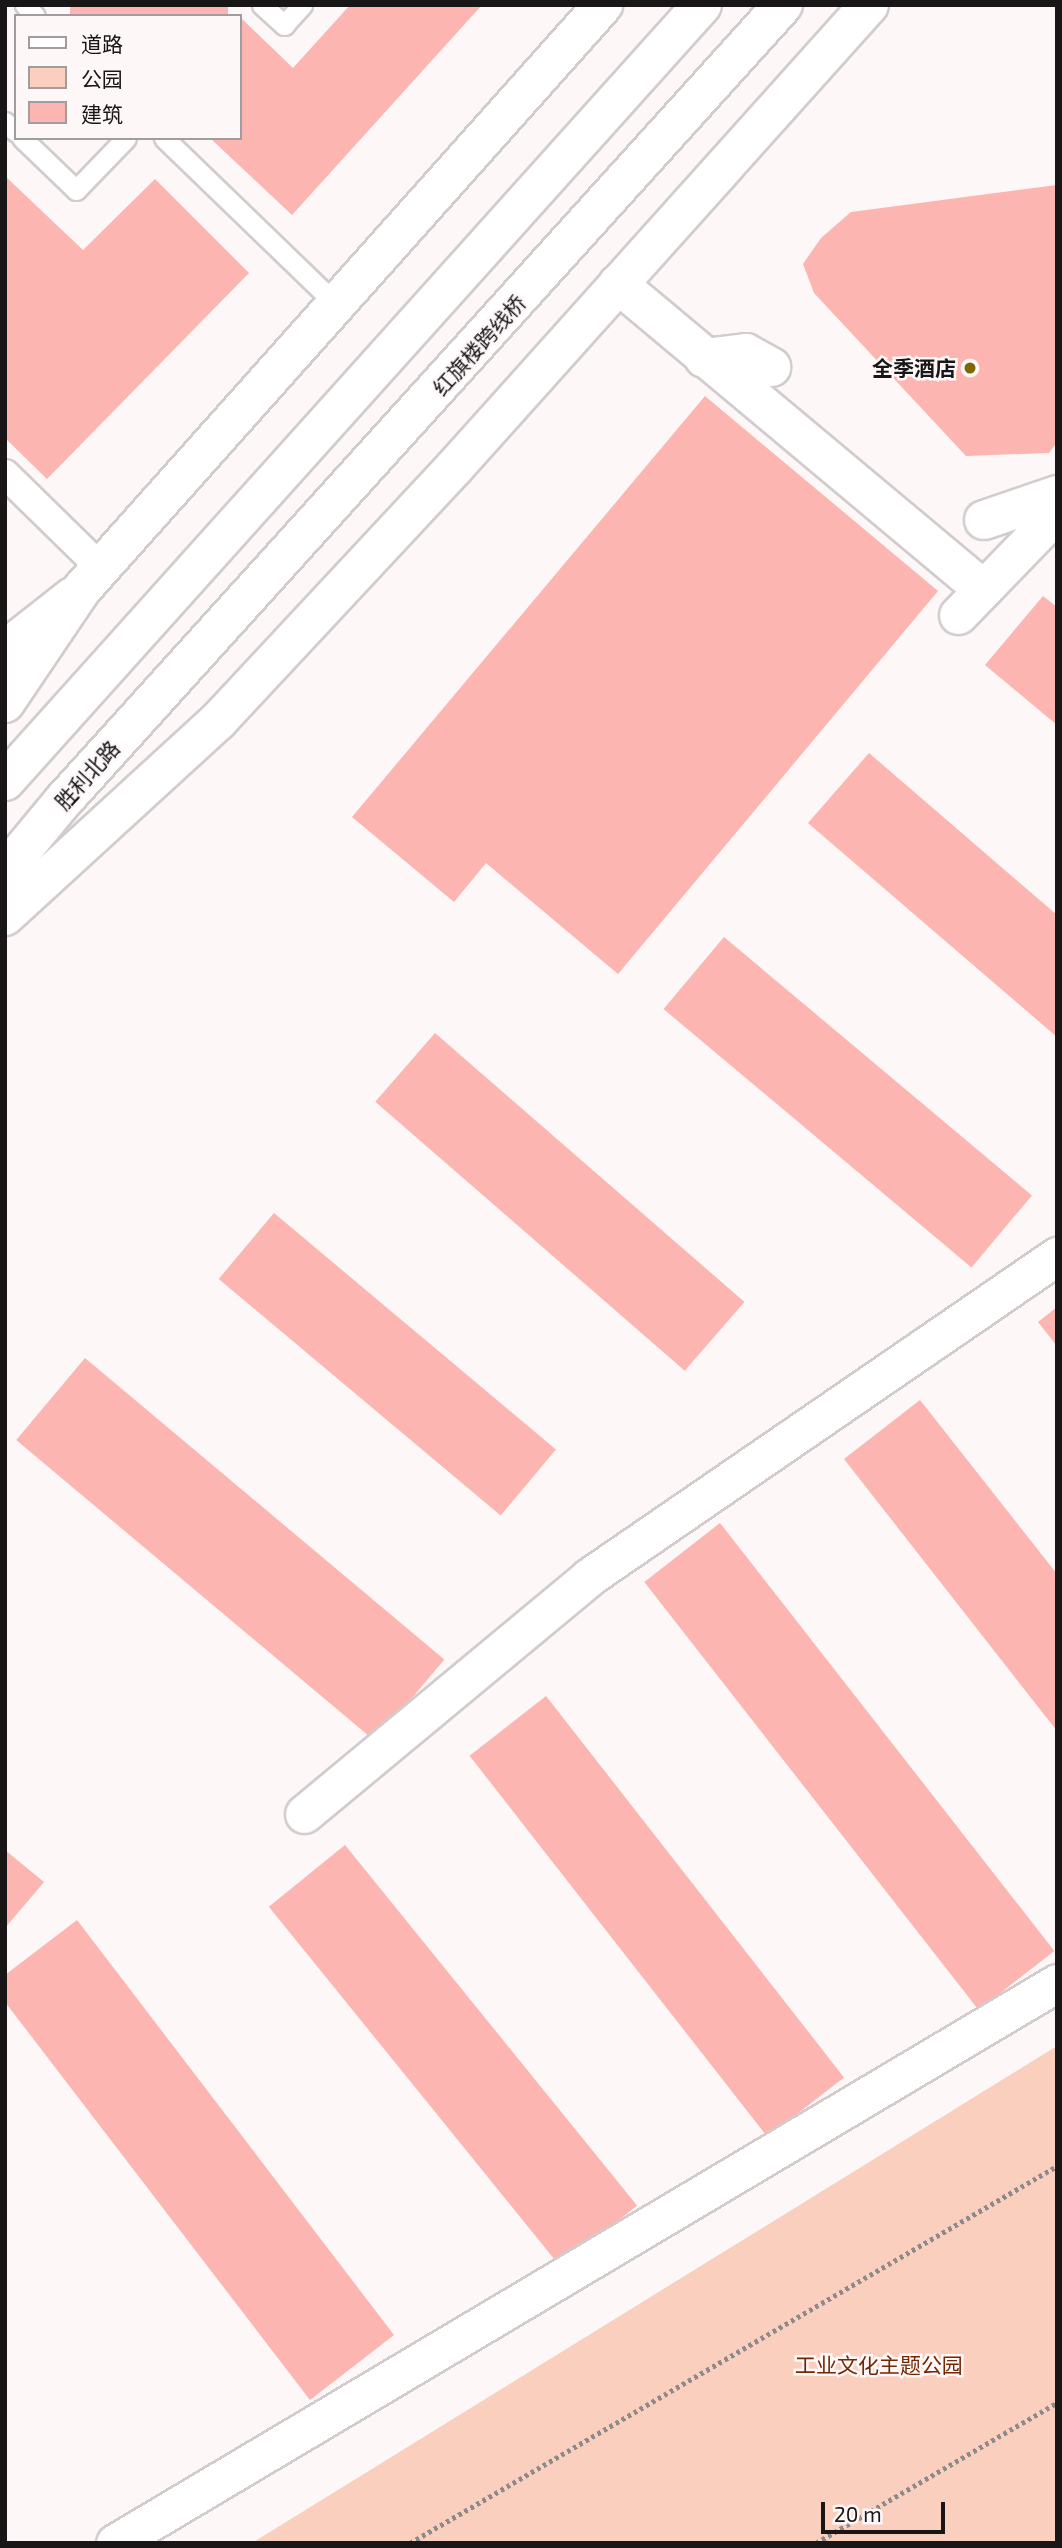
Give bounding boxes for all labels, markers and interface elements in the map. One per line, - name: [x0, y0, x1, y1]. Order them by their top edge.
- legend: [14, 14, 242, 140]
- text: 道路: [81, 31, 123, 56]
- text: 公园: [81, 66, 123, 91]
- text: 建筑: [81, 101, 123, 126]
- street label: 红旗楼跨线桥: [427, 290, 531, 400]
- place label: 全季酒店: [872, 355, 956, 381]
- marker: 全季酒店: [962, 360, 978, 376]
- street label: 胜利北路: [50, 735, 124, 815]
- park label: 工业文化主题公园: [795, 2352, 963, 2378]
- scale bar: [824, 2488, 948, 2532]
- text: 20 m: [834, 2501, 882, 2526]

